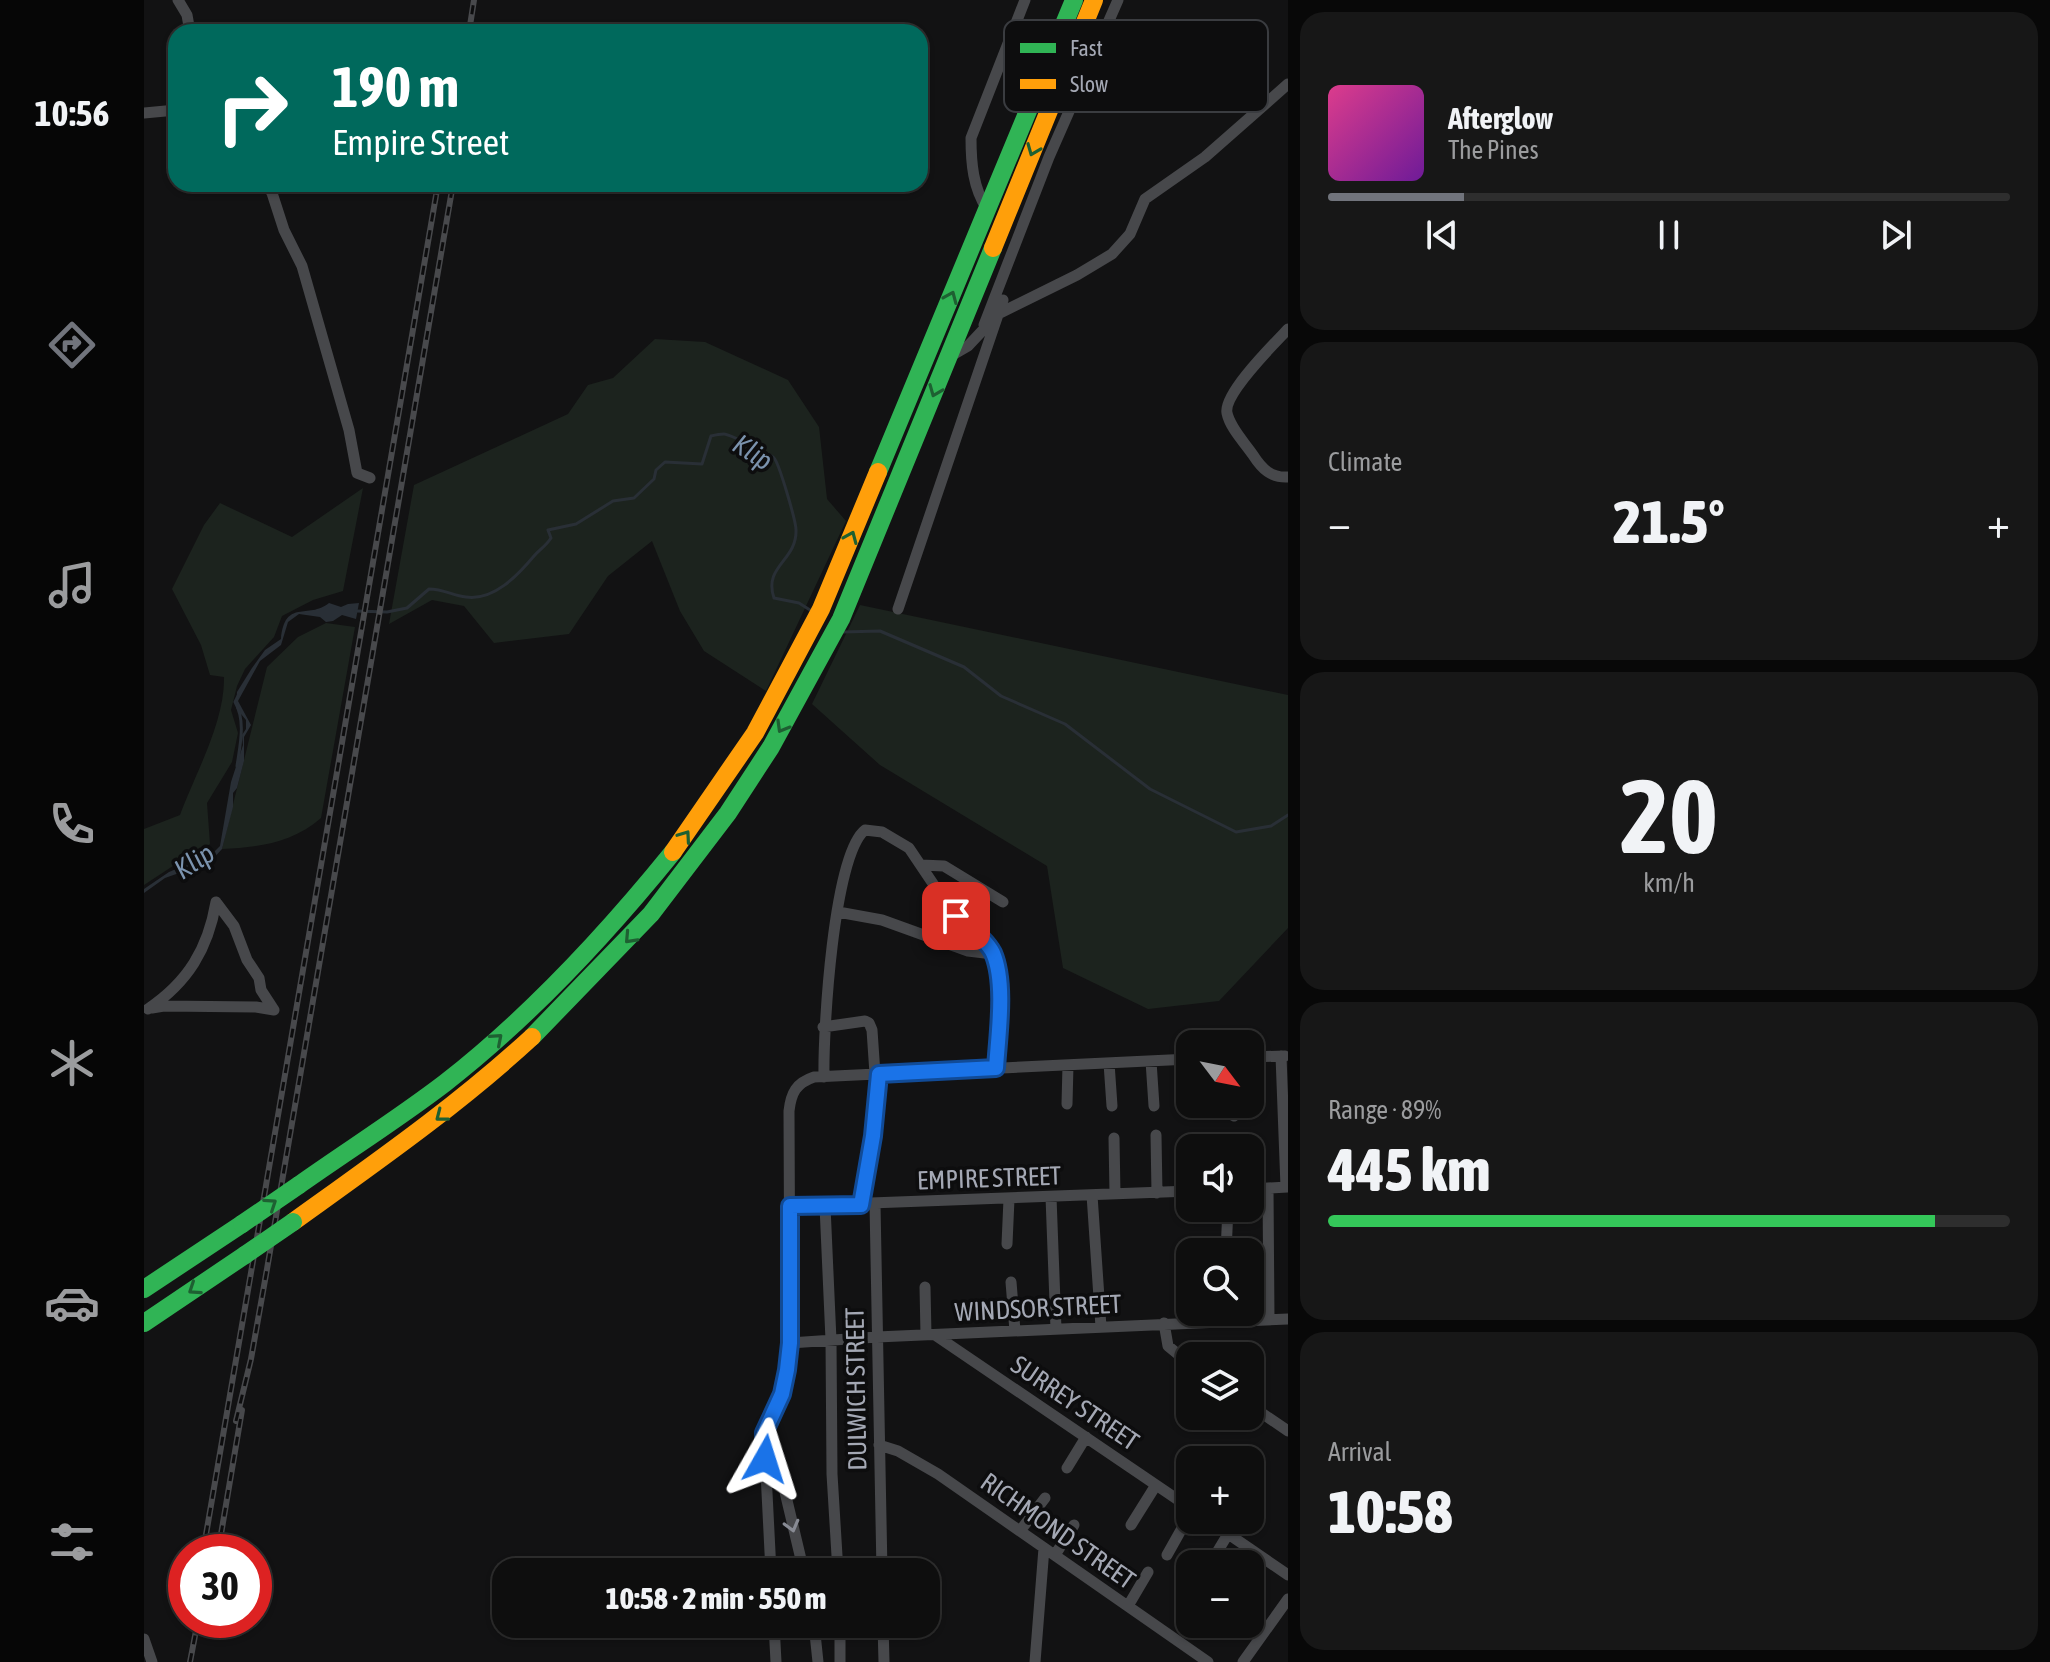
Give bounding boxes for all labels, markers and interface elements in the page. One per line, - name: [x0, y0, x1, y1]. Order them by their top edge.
- legend: [1004, 20, 1268, 112]
- text: Fast: [1070, 35, 1103, 61]
- text: 190 m: [332, 55, 459, 119]
- icon: right: [200, 56, 304, 160]
- text: Slow: [1070, 71, 1108, 97]
- text: 10:56: [35, 92, 109, 134]
- text: Afterglow: [1448, 101, 1553, 135]
- text: Empire Street: [332, 121, 509, 163]
- text: The Pines: [1448, 135, 1539, 165]
- one-way arrow: [1026, 142, 1043, 156]
- icon: previous: [1420, 213, 1464, 257]
- icon: pause: [1647, 213, 1691, 257]
- icon: next: [1874, 213, 1918, 257]
- one-way arrow: [941, 291, 958, 305]
- icon: directions: [44, 317, 100, 373]
- one-way arrow: [928, 383, 945, 397]
- water label: Klip: [727, 427, 779, 477]
- text: Climate: [1328, 447, 1402, 477]
- text: 21.5°: [1613, 487, 1725, 556]
- text: −: [1328, 497, 1351, 547]
- text: +: [1987, 497, 2010, 547]
- one-way arrow: [842, 531, 858, 545]
- icon: music: [44, 557, 100, 613]
- one-way arrow: [776, 719, 792, 733]
- text: 20: [1620, 756, 1718, 875]
- icon: phone: [44, 796, 100, 852]
- one-way arrow: [675, 831, 690, 845]
- water label: Klip: [168, 836, 220, 886]
- text: km/h: [1643, 868, 1695, 898]
- pin: [922, 882, 990, 950]
- icon: arrive: [934, 894, 978, 938]
- one-way arrow: [625, 928, 639, 943]
- north arrow: [1176, 1030, 1264, 1118]
- map controls: [1176, 1030, 1264, 1638]
- icon: climate: [44, 1035, 100, 1091]
- one-way arrow: [488, 1035, 503, 1049]
- text: Range · 89%: [1328, 1095, 1441, 1125]
- one-way arrow: [436, 1106, 450, 1121]
- button: sound: [1176, 1134, 1264, 1222]
- text: 445 km: [1328, 1135, 1490, 1204]
- street label: EMPIRE STREET: [916, 1160, 1062, 1196]
- one-way arrow: [262, 1199, 276, 1214]
- button: search: [1176, 1238, 1264, 1326]
- icon: car: [44, 1275, 100, 1331]
- one-way arrow: [189, 1279, 203, 1294]
- street label: WINDSOR STREET: [954, 1289, 1123, 1327]
- street label: DULWICH STREET: [840, 1307, 872, 1471]
- button: layers: [1176, 1342, 1264, 1430]
- street label: SURREY STREET: [1006, 1349, 1145, 1457]
- position arrow: [723, 1417, 807, 1501]
- text: Arrival: [1328, 1437, 1392, 1467]
- button: +: [1176, 1446, 1264, 1534]
- street label: RICHMOND STREET: [975, 1467, 1141, 1596]
- text: 10:58: [1328, 1477, 1453, 1546]
- icon: filters: [44, 1514, 100, 1570]
- one-way arrow: [783, 1518, 799, 1532]
- speed limit sign: 30: [168, 1534, 272, 1638]
- button: −: [1176, 1550, 1264, 1638]
- text: 10:58 · 2 min · 550 m: [606, 1581, 826, 1615]

